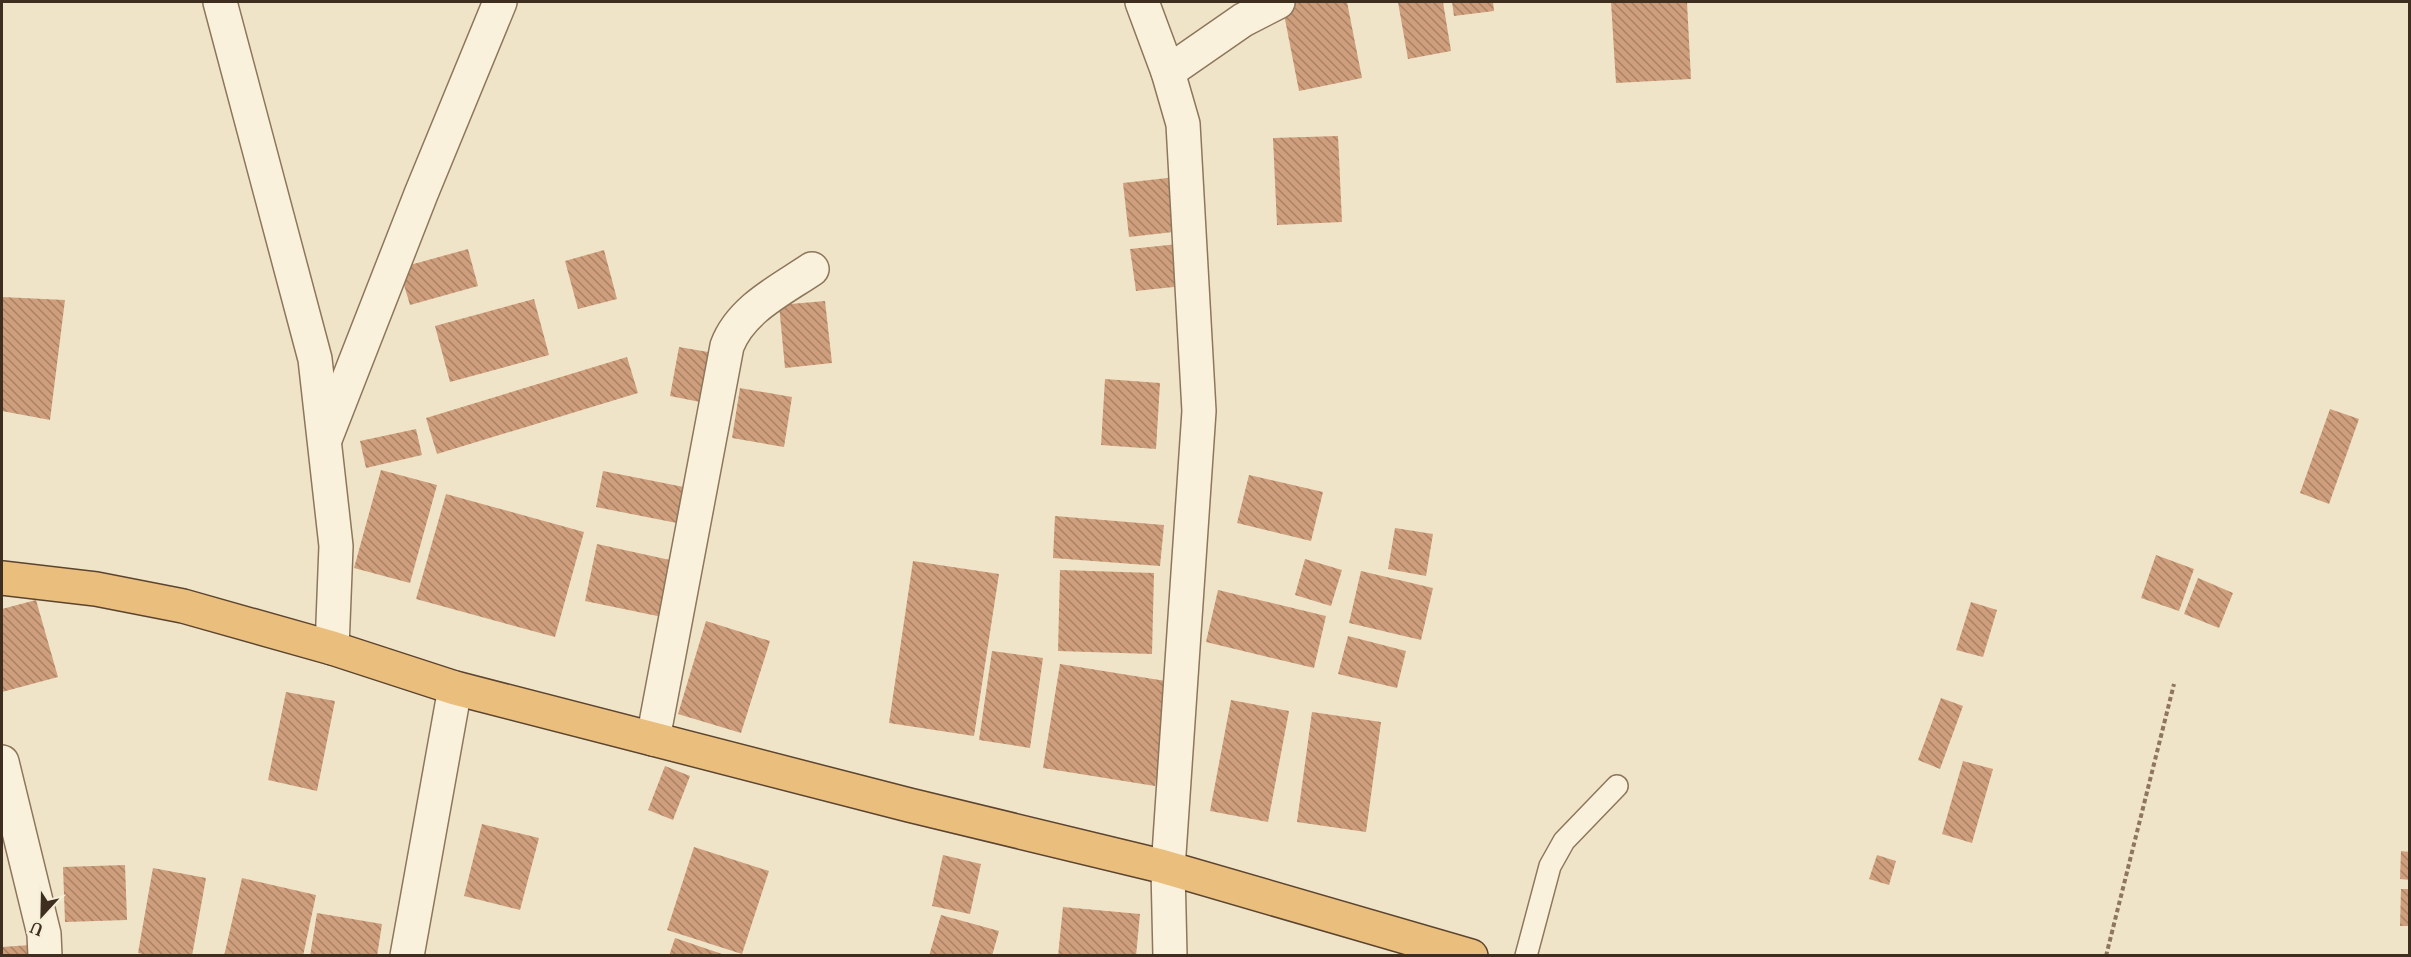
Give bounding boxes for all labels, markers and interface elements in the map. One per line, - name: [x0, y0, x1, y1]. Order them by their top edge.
- north arrow: [12, 885, 72, 945]
- text: U: [27, 917, 46, 940]

